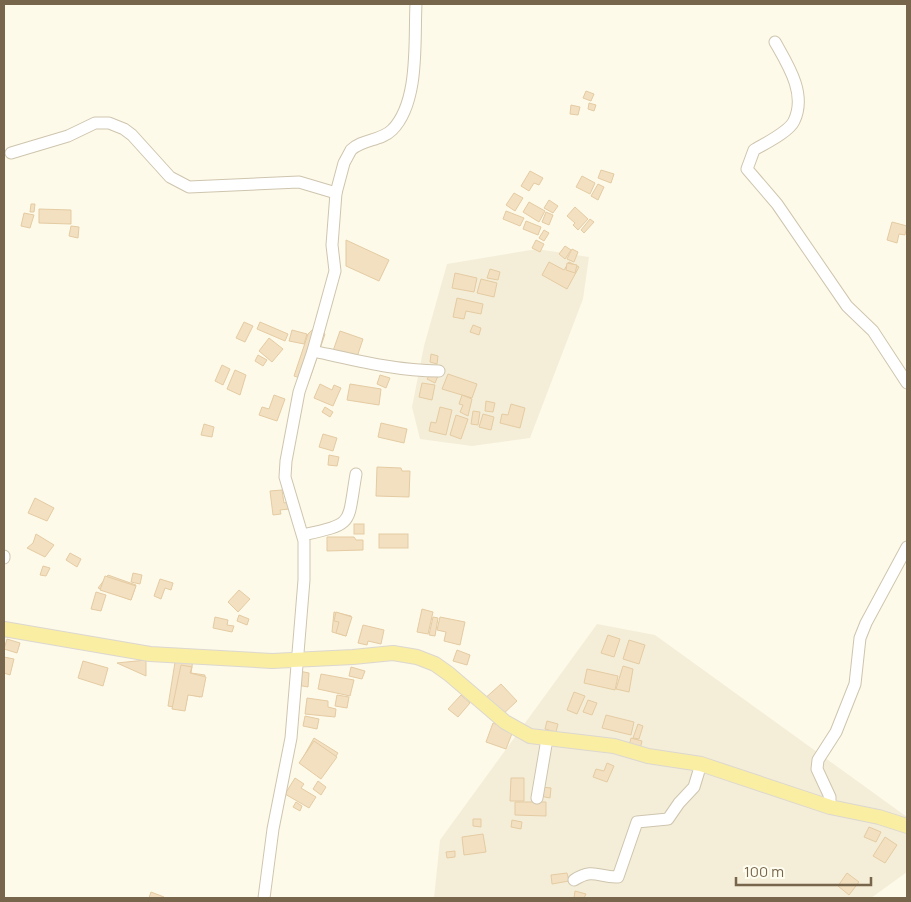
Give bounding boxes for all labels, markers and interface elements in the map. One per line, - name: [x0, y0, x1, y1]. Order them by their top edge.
- scale bar: [736, 854, 871, 886]
- text: 100 m: [744, 861, 784, 882]

